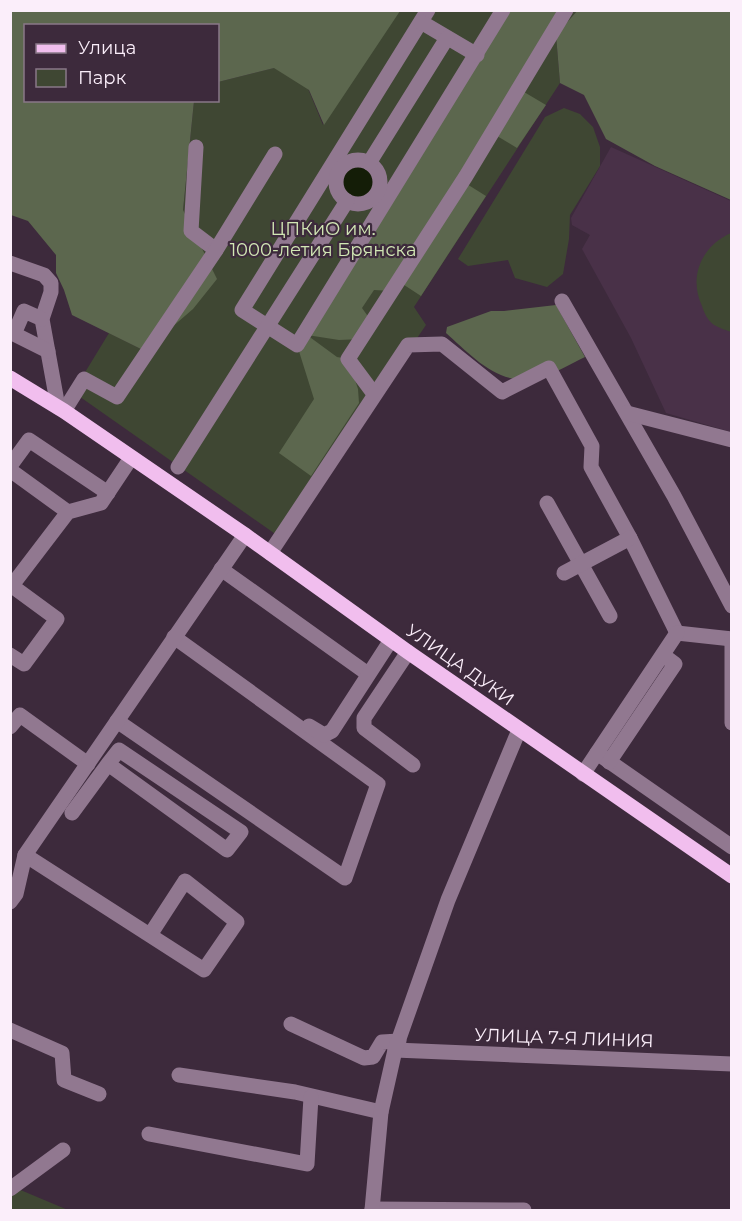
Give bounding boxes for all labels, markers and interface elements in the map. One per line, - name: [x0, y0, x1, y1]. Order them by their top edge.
- legend: [24, 24, 219, 102]
- text: Улица: [78, 37, 136, 59]
- text: Парк: [78, 67, 127, 89]
- park label: ЦПКиО им. 1000-летия Брянска: [230, 218, 416, 261]
- street label: УЛИЦА ДУКИ: [402, 620, 518, 710]
- street label: УЛИЦА 7-Я ЛИНИЯ: [474, 1024, 654, 1052]

